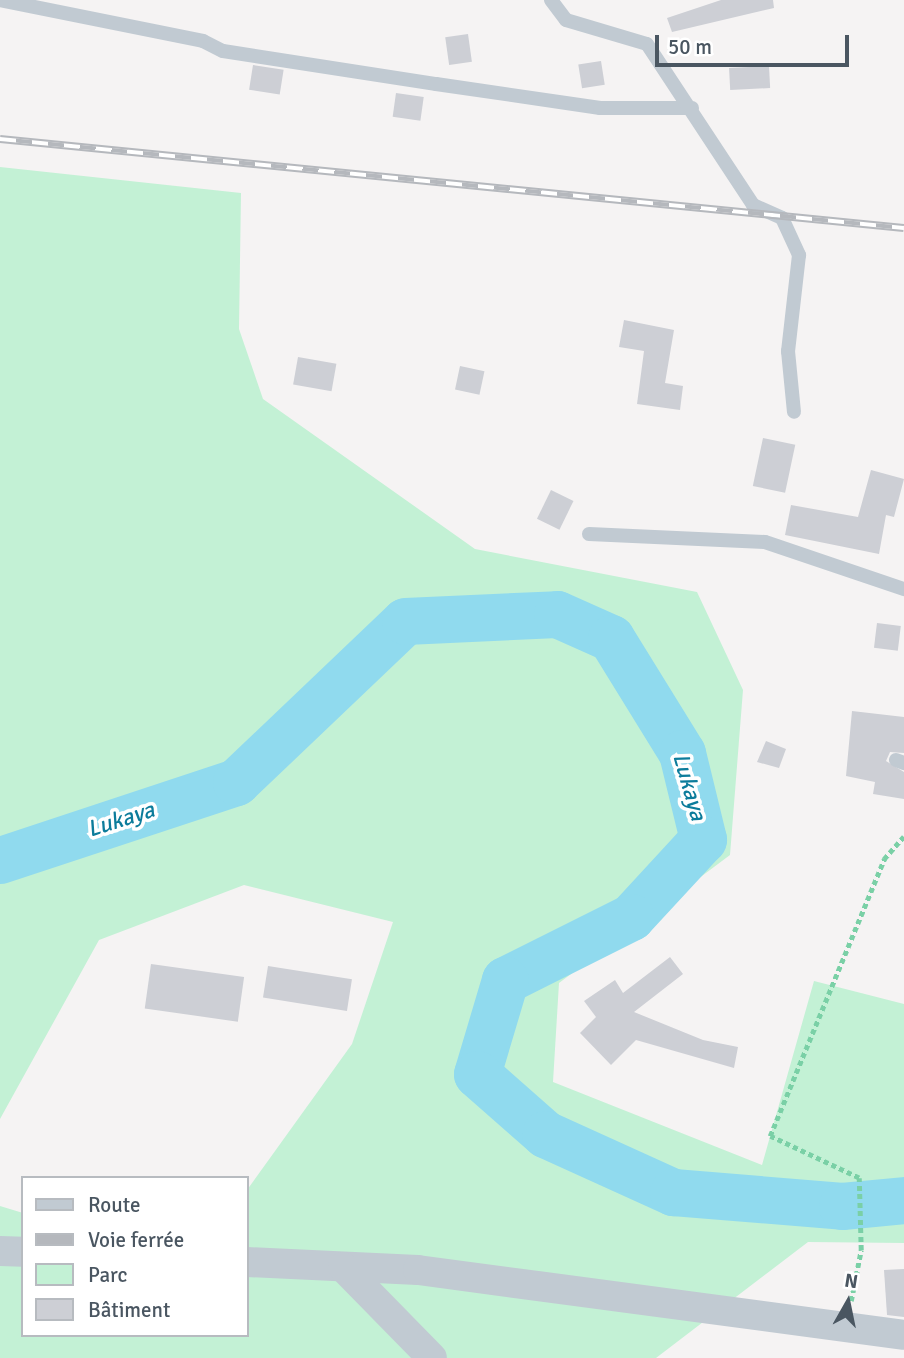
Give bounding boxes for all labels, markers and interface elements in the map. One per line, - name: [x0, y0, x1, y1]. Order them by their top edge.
- scale bar: [659, 21, 853, 65]
- text: 50 m: [668, 34, 712, 60]
- water label: Lukaya: [666, 750, 712, 824]
- water label: Lukaya: [84, 796, 158, 844]
- legend: [21, 1176, 248, 1337]
- text: Route: [88, 1192, 140, 1218]
- text: Voie ferrée: [88, 1227, 184, 1253]
- text: Parc: [88, 1262, 127, 1288]
- north arrow: [813, 1267, 883, 1337]
- text: N: [843, 1268, 860, 1294]
- text: Bâtiment: [88, 1297, 170, 1323]

